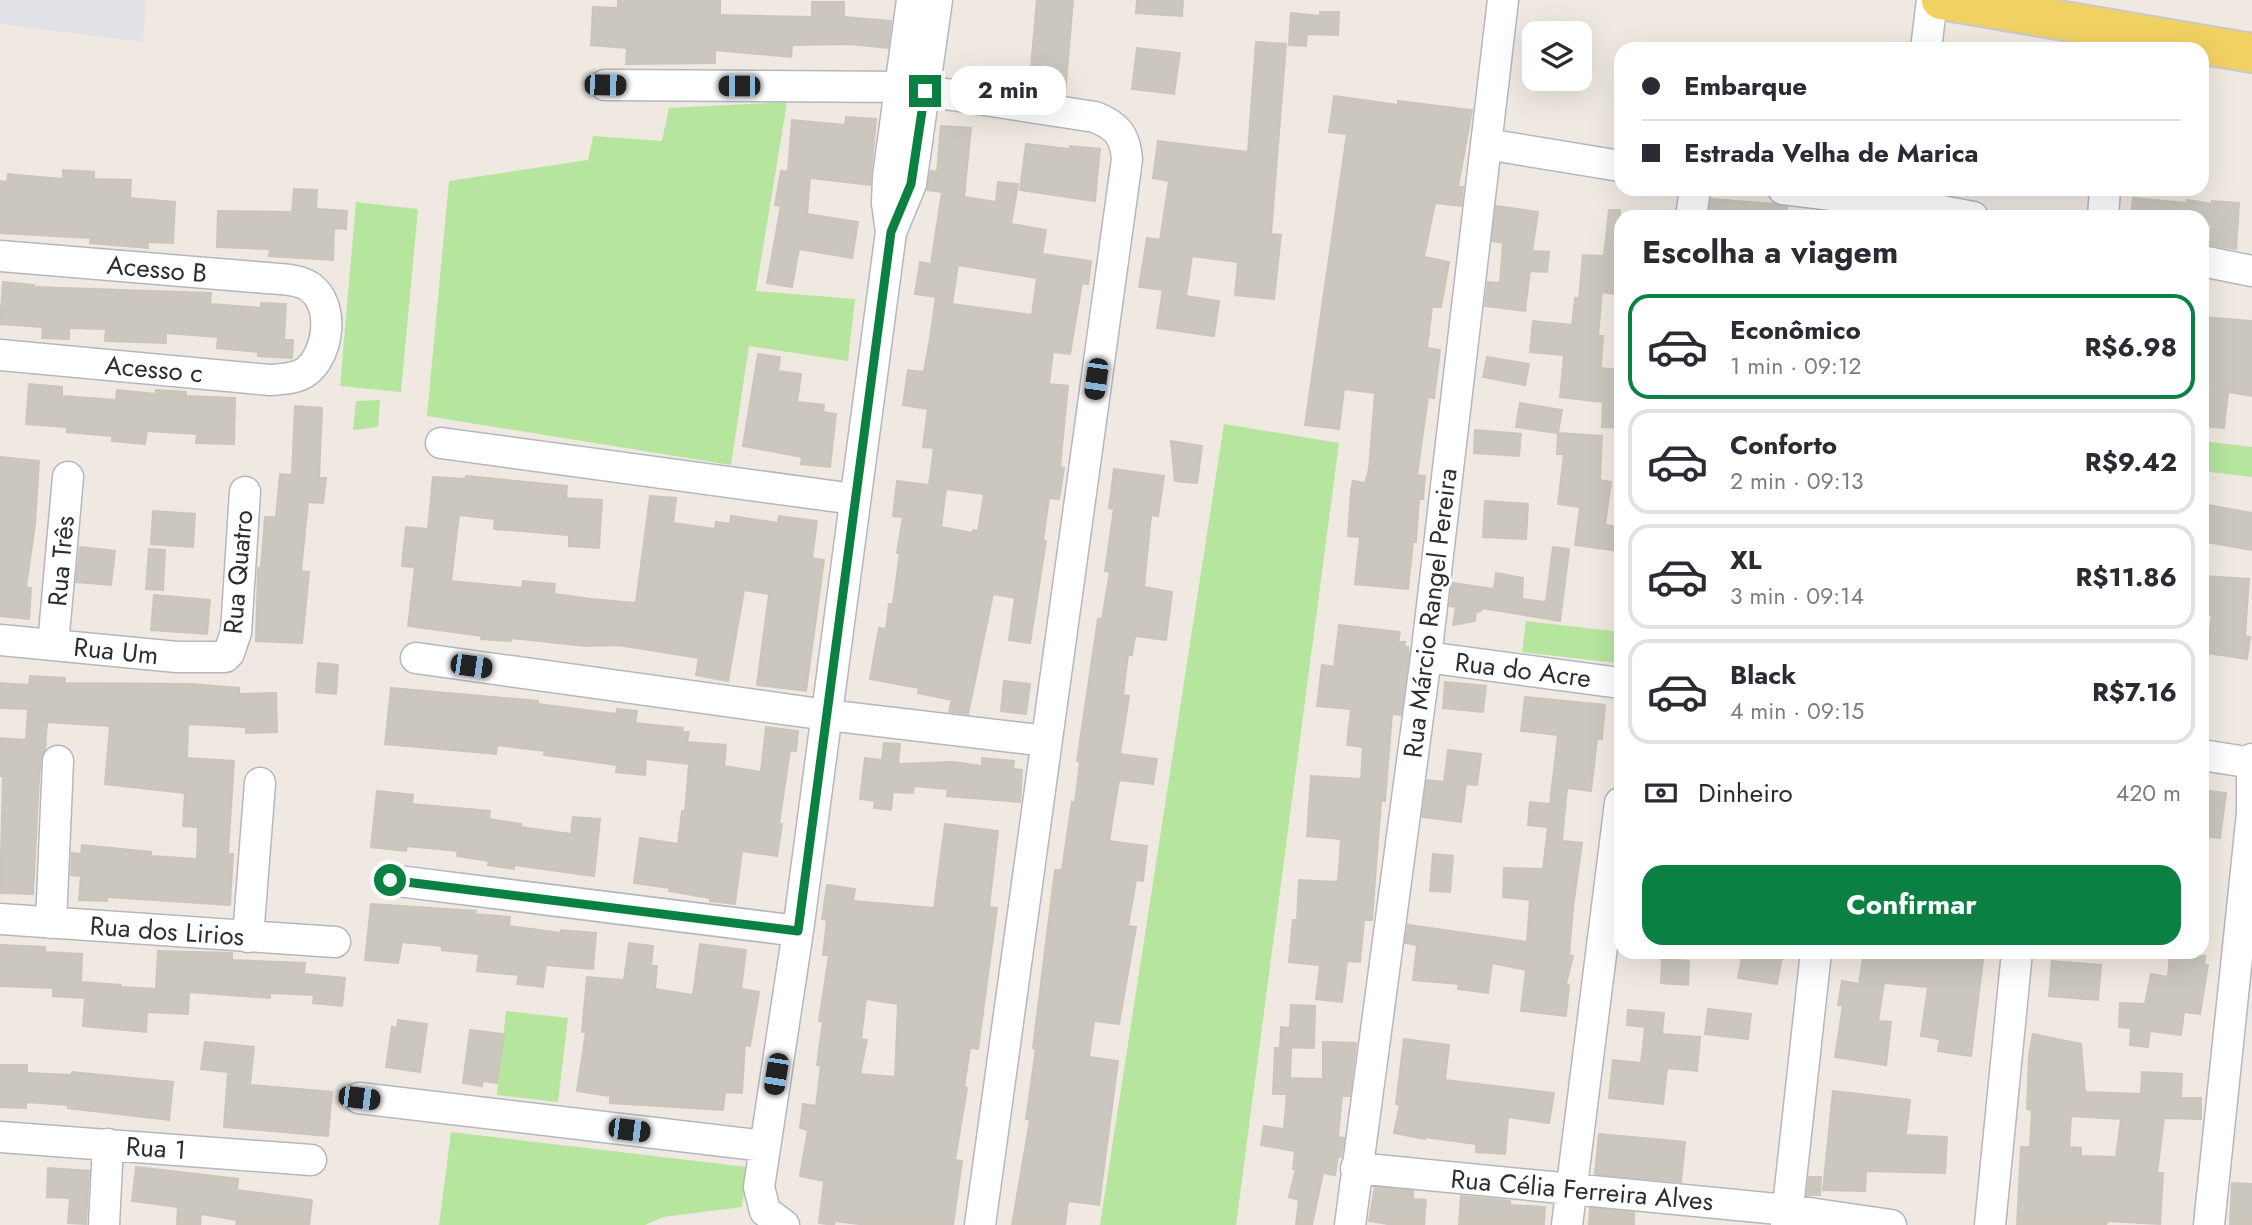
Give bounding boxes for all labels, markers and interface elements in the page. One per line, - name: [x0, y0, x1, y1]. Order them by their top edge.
- map controls: [1522, 21, 1592, 91]
- button: layers: [1522, 21, 1592, 91]
- callout: 2 min: [950, 66, 1065, 116]
- text: Embarque: [1684, 67, 1807, 105]
- text: 2 min: [978, 73, 1038, 107]
- car: [584, 74, 627, 96]
- route end: [909, 75, 941, 107]
- car: [719, 76, 761, 97]
- text: Estrada Velha de Marica: [1684, 134, 1979, 172]
- text: Escolha a viagem: [1642, 229, 1898, 275]
- street label: Acesso B: [105, 246, 209, 292]
- text: Econômico: [1730, 311, 1861, 349]
- icon: car: [1646, 315, 1709, 378]
- text: R$6.98: [2085, 328, 2177, 366]
- street label: Acesso c: [103, 346, 205, 392]
- text: 1 min · 09:12: [1730, 349, 1861, 383]
- car: [1083, 357, 1110, 401]
- text: Conforto: [1730, 426, 1837, 464]
- icon: car: [1646, 430, 1709, 493]
- text: R$9.42: [2085, 443, 2177, 481]
- text: 2 min · 09:13: [1730, 464, 1864, 498]
- street label: Rua Márcio Rangel Pereira: [1393, 466, 1467, 760]
- street label: Rua Quatro: [214, 508, 262, 636]
- street label: Rua Três: [38, 514, 84, 608]
- text: XL: [1730, 541, 1762, 579]
- icon: car: [1646, 545, 1709, 608]
- text: R$11.86: [2075, 558, 2177, 596]
- text: 3 min · 09:14: [1730, 579, 1864, 613]
- street label: Rua Um: [72, 628, 160, 674]
- street label: Rua do Acre: [1453, 643, 1593, 697]
- car: [449, 653, 494, 679]
- text: Black: [1730, 656, 1796, 694]
- icon: car: [1646, 660, 1709, 723]
- text: R$7.16: [2092, 673, 2177, 711]
- text: 4 min · 09:15: [1730, 694, 1864, 728]
- icon: cash: [1642, 774, 1680, 812]
- text: Dinheiro: [1698, 774, 1793, 812]
- text: 420 m: [2116, 776, 2181, 810]
- route start: [374, 864, 406, 896]
- button: Confirmar: [1642, 865, 2181, 945]
- street label: Rua dos Lirios: [89, 907, 245, 955]
- car: [763, 1052, 790, 1096]
- car: [337, 1085, 382, 1111]
- car: [607, 1117, 652, 1143]
- street label: Rua 1: [125, 1127, 187, 1169]
- street label: Rua Célia Ferreira Alves: [1449, 1160, 1715, 1220]

